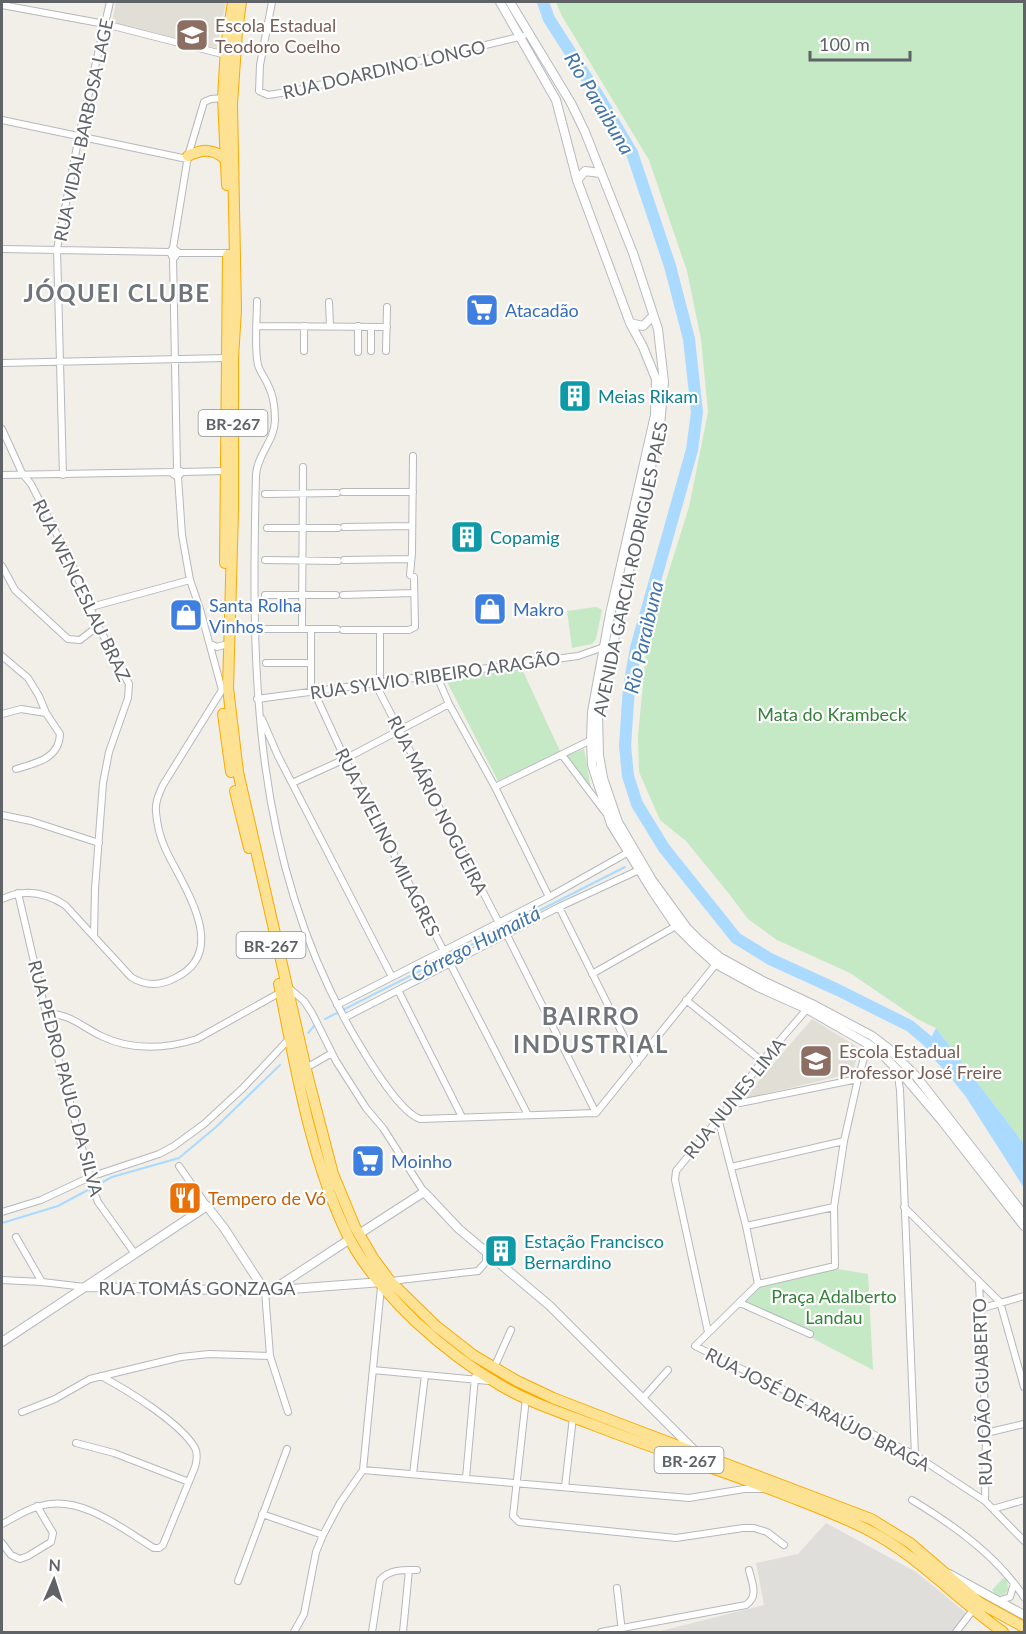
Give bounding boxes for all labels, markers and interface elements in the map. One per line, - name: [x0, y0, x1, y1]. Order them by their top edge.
- place label: Escola Estadual Teodoro Coelho: [215, 14, 340, 57]
- street label: RUA VIDAL BARBOSA LAGE: [49, 17, 117, 243]
- school or university icon: Escola Estadual Teodoro Coelho: [174, 17, 210, 53]
- scale bar: [810, 24, 910, 62]
- text: 100 m: [819, 33, 870, 55]
- street label: RUA DOARDINO LONGO: [280, 35, 488, 103]
- water label: Rio Paraibuna: [560, 48, 640, 158]
- district label: JÓQUEI CLUBE: [24, 278, 210, 307]
- supermarket icon: Atacadão: [464, 292, 500, 328]
- place label: Atacadão: [505, 299, 579, 321]
- building icon: Meias Rikam: [557, 378, 593, 414]
- place label: Meias Rikam: [598, 385, 698, 407]
- road number: BR-267: [198, 410, 268, 436]
- street label: AVENIDA GARCIA RODRIGUES PAES: [588, 420, 672, 718]
- street label: RUA WENCESLAU BRAZ: [28, 495, 136, 685]
- building icon: Copamig: [449, 519, 485, 555]
- place label: Copamig: [490, 526, 560, 548]
- water label: Rio Paraibuna: [618, 578, 668, 696]
- shop icon: Makro: [472, 591, 508, 627]
- place label: Santa Rolha Vinhos: [209, 594, 302, 637]
- shop icon: Santa Rolha Vinhos: [168, 597, 204, 633]
- place label: Makro: [513, 598, 564, 620]
- street label: RUA SYLVIO RIBEIRO ARAGÃO: [308, 647, 562, 703]
- park label: Mata do Krambeck: [757, 703, 908, 725]
- street label: RUA MÁRIO NOGUEIRA: [383, 712, 493, 899]
- street label: RUA AVELINO MILAGRES: [331, 744, 445, 940]
- water label: Córrego Humaitá: [406, 900, 545, 986]
- road number: BR-267: [236, 932, 306, 958]
- street label: RUA PEDRO PAULO DA SILVA: [24, 958, 108, 1199]
- district label: BAIRRO INDUSTRIAL: [513, 1001, 669, 1058]
- street label: RUA NUNES LIMA: [679, 1033, 790, 1163]
- place label: Escola Estadual Professor José Freire: [839, 1040, 1002, 1083]
- school or university icon: Escola Estadual Professor José Freire: [798, 1043, 834, 1079]
- supermarket icon: Moinho: [350, 1143, 386, 1179]
- place label: Moinho: [391, 1150, 452, 1172]
- restaurant icon: Tempero de Vó: [167, 1180, 203, 1216]
- place label: Tempero de Vó: [208, 1187, 326, 1209]
- place label: Estação Francisco Bernardino: [524, 1230, 664, 1273]
- building icon: Estação Francisco Bernardino: [483, 1233, 519, 1269]
- street label: RUA TOMÁS GONZAGA: [99, 1277, 296, 1299]
- park label: Praça Adalberto Landau: [771, 1285, 897, 1328]
- street label: RUA JOÃO GUABERTO: [968, 1298, 996, 1486]
- street label: RUA JOSÉ DE ARAÚJO BRAGA: [702, 1343, 935, 1476]
- road number: BR-267: [654, 1447, 724, 1473]
- north arrow: [24, 1550, 84, 1610]
- text: N: [48, 1555, 61, 1574]

